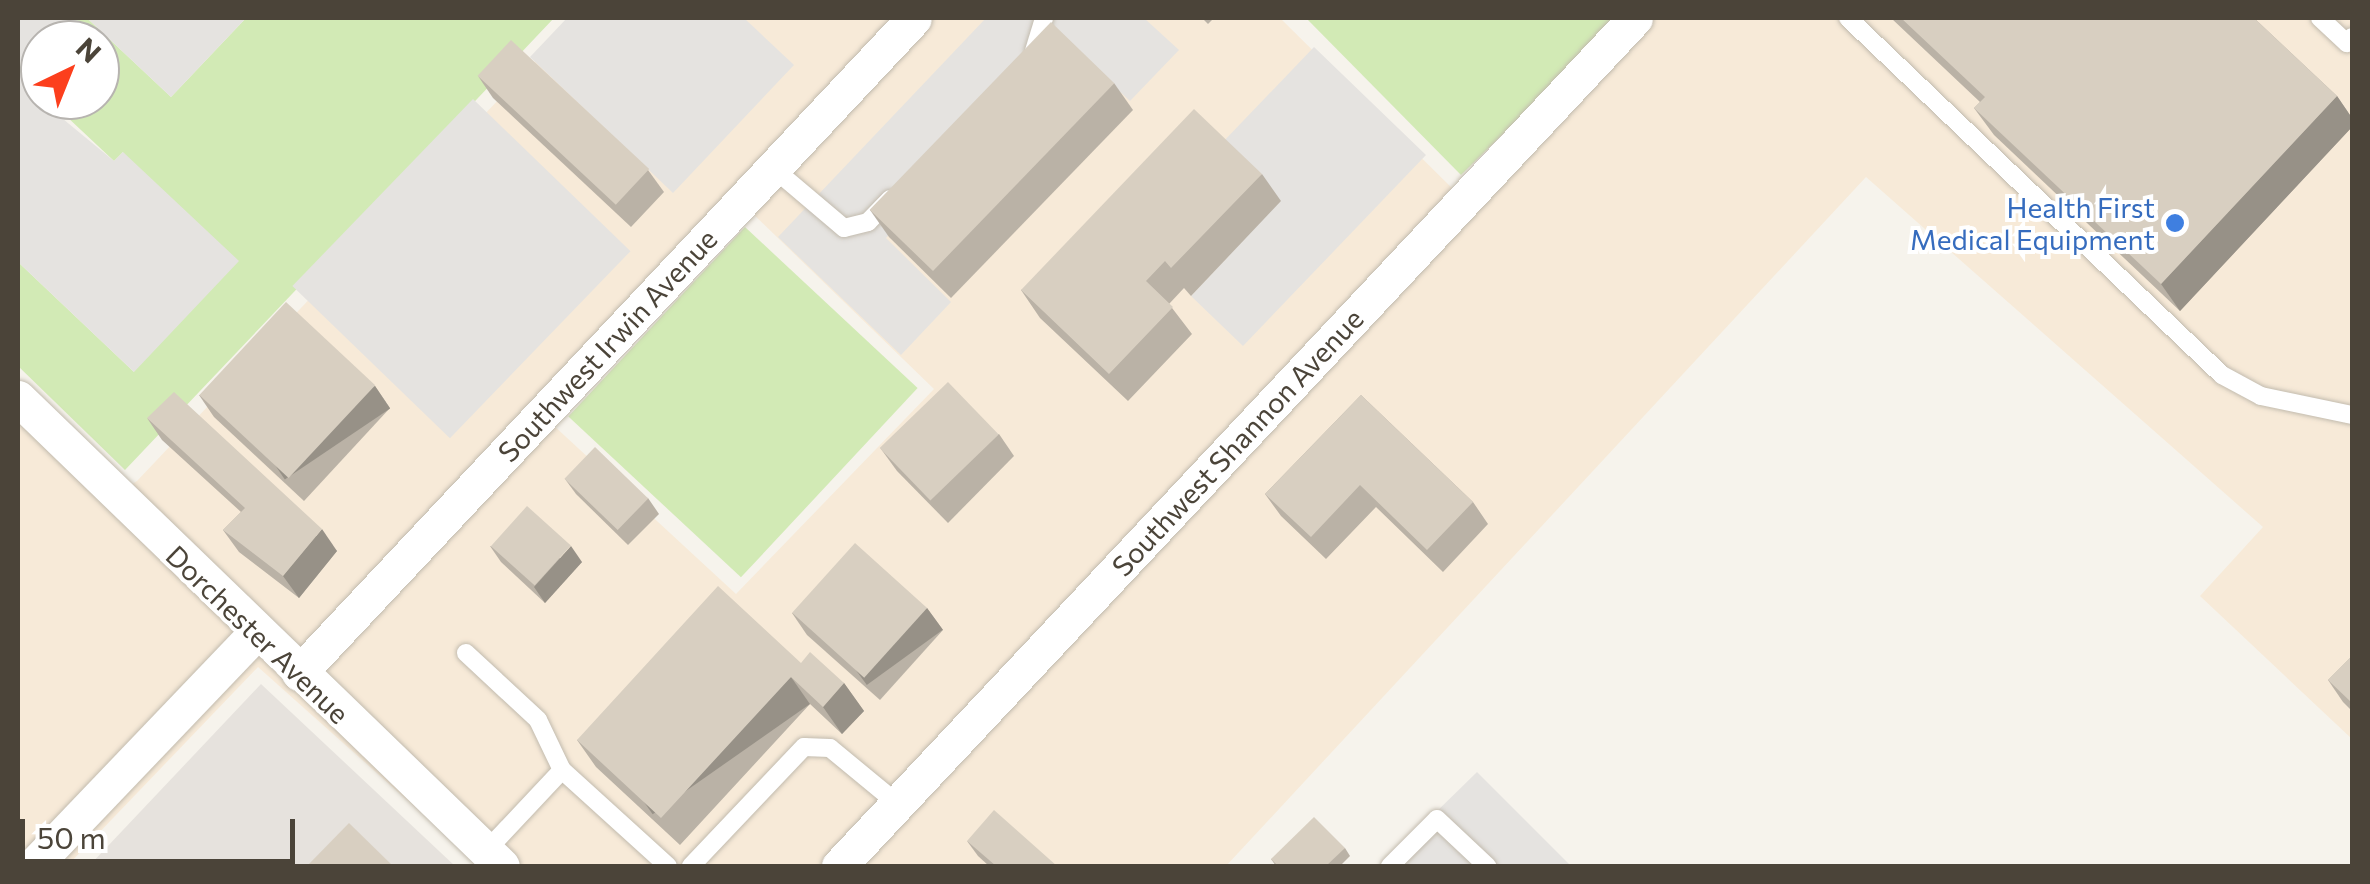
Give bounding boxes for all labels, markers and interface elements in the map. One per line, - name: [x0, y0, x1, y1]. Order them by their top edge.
- north arrow: [20, 20, 120, 120]
- text: N: [70, 30, 108, 69]
- place label: Health First Medical Equipment: [1910, 190, 2155, 256]
- marker: Health First Medical Equipment: [2164, 212, 2186, 234]
- street label: Southwest Irwin Avenue: [491, 222, 723, 468]
- street label: Southwest Shannon Avenue: [1104, 302, 1370, 582]
- street label: Dorchester Avenue: [160, 538, 356, 730]
- scale bar: [25, 799, 300, 861]
- text: 50 m: [37, 818, 106, 855]

